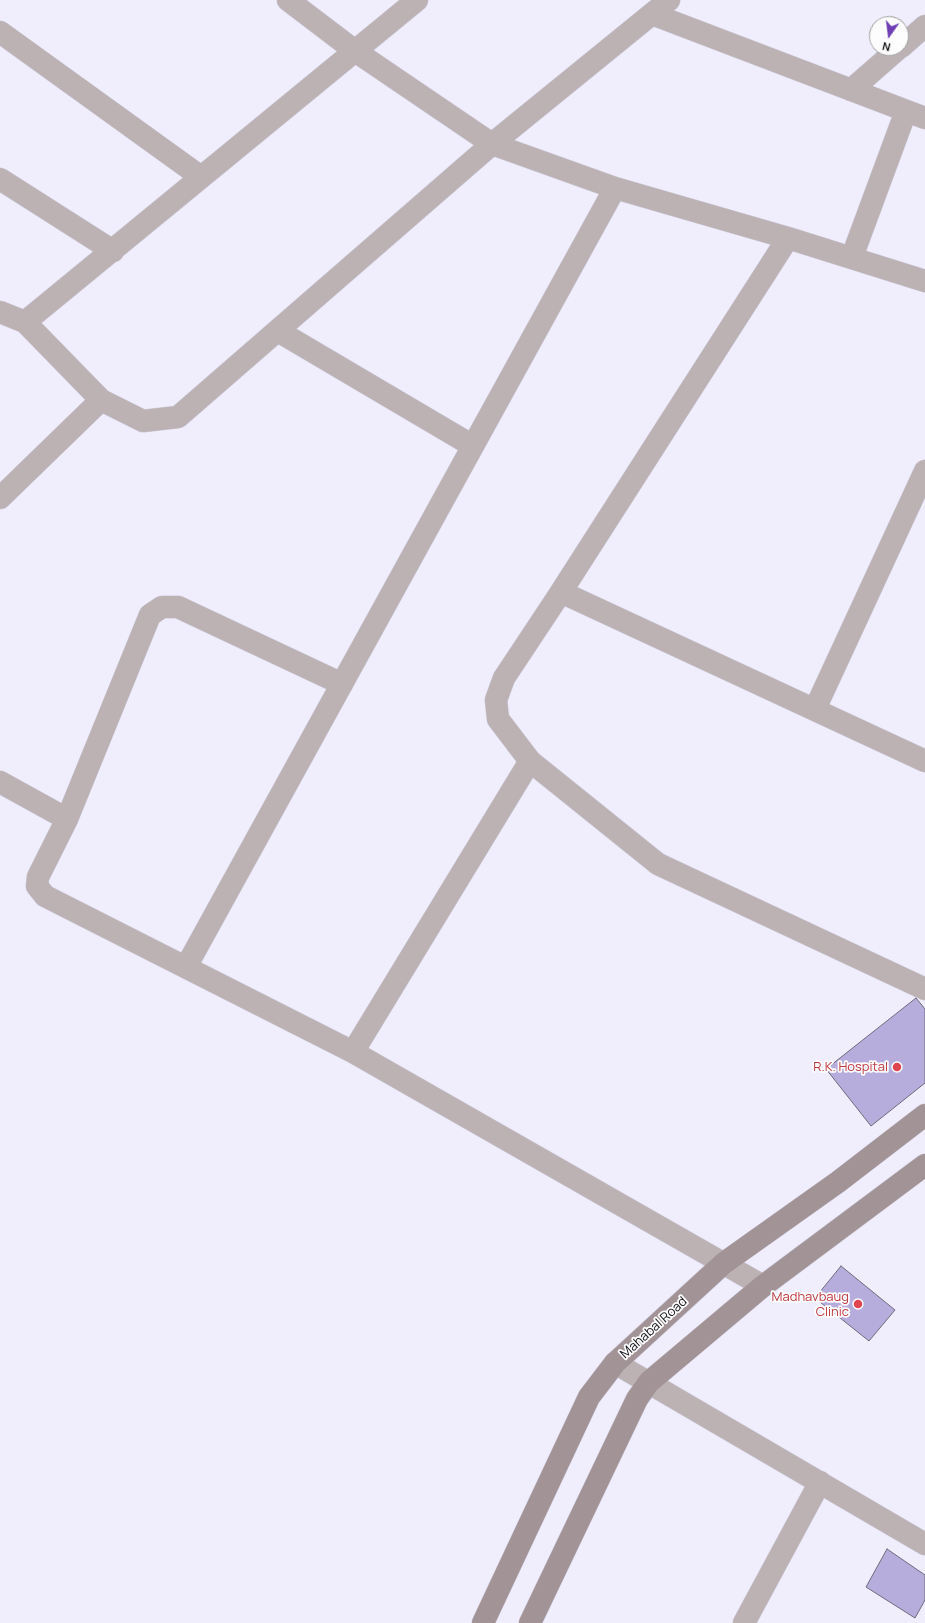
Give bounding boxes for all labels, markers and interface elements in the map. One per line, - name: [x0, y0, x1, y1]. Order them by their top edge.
- north arrow: [869, 16, 909, 56]
- text: N: [881, 39, 892, 55]
- place label: R.K. Hospital: [813, 1059, 888, 1075]
- marker: R.K. Hospital: [891, 1061, 903, 1073]
- place label: Madhavbaug Clinic: [772, 1289, 849, 1320]
- street label: Mahabal Road: [617, 1294, 691, 1362]
- marker: Madhavbaug Clinic: [852, 1298, 864, 1310]

